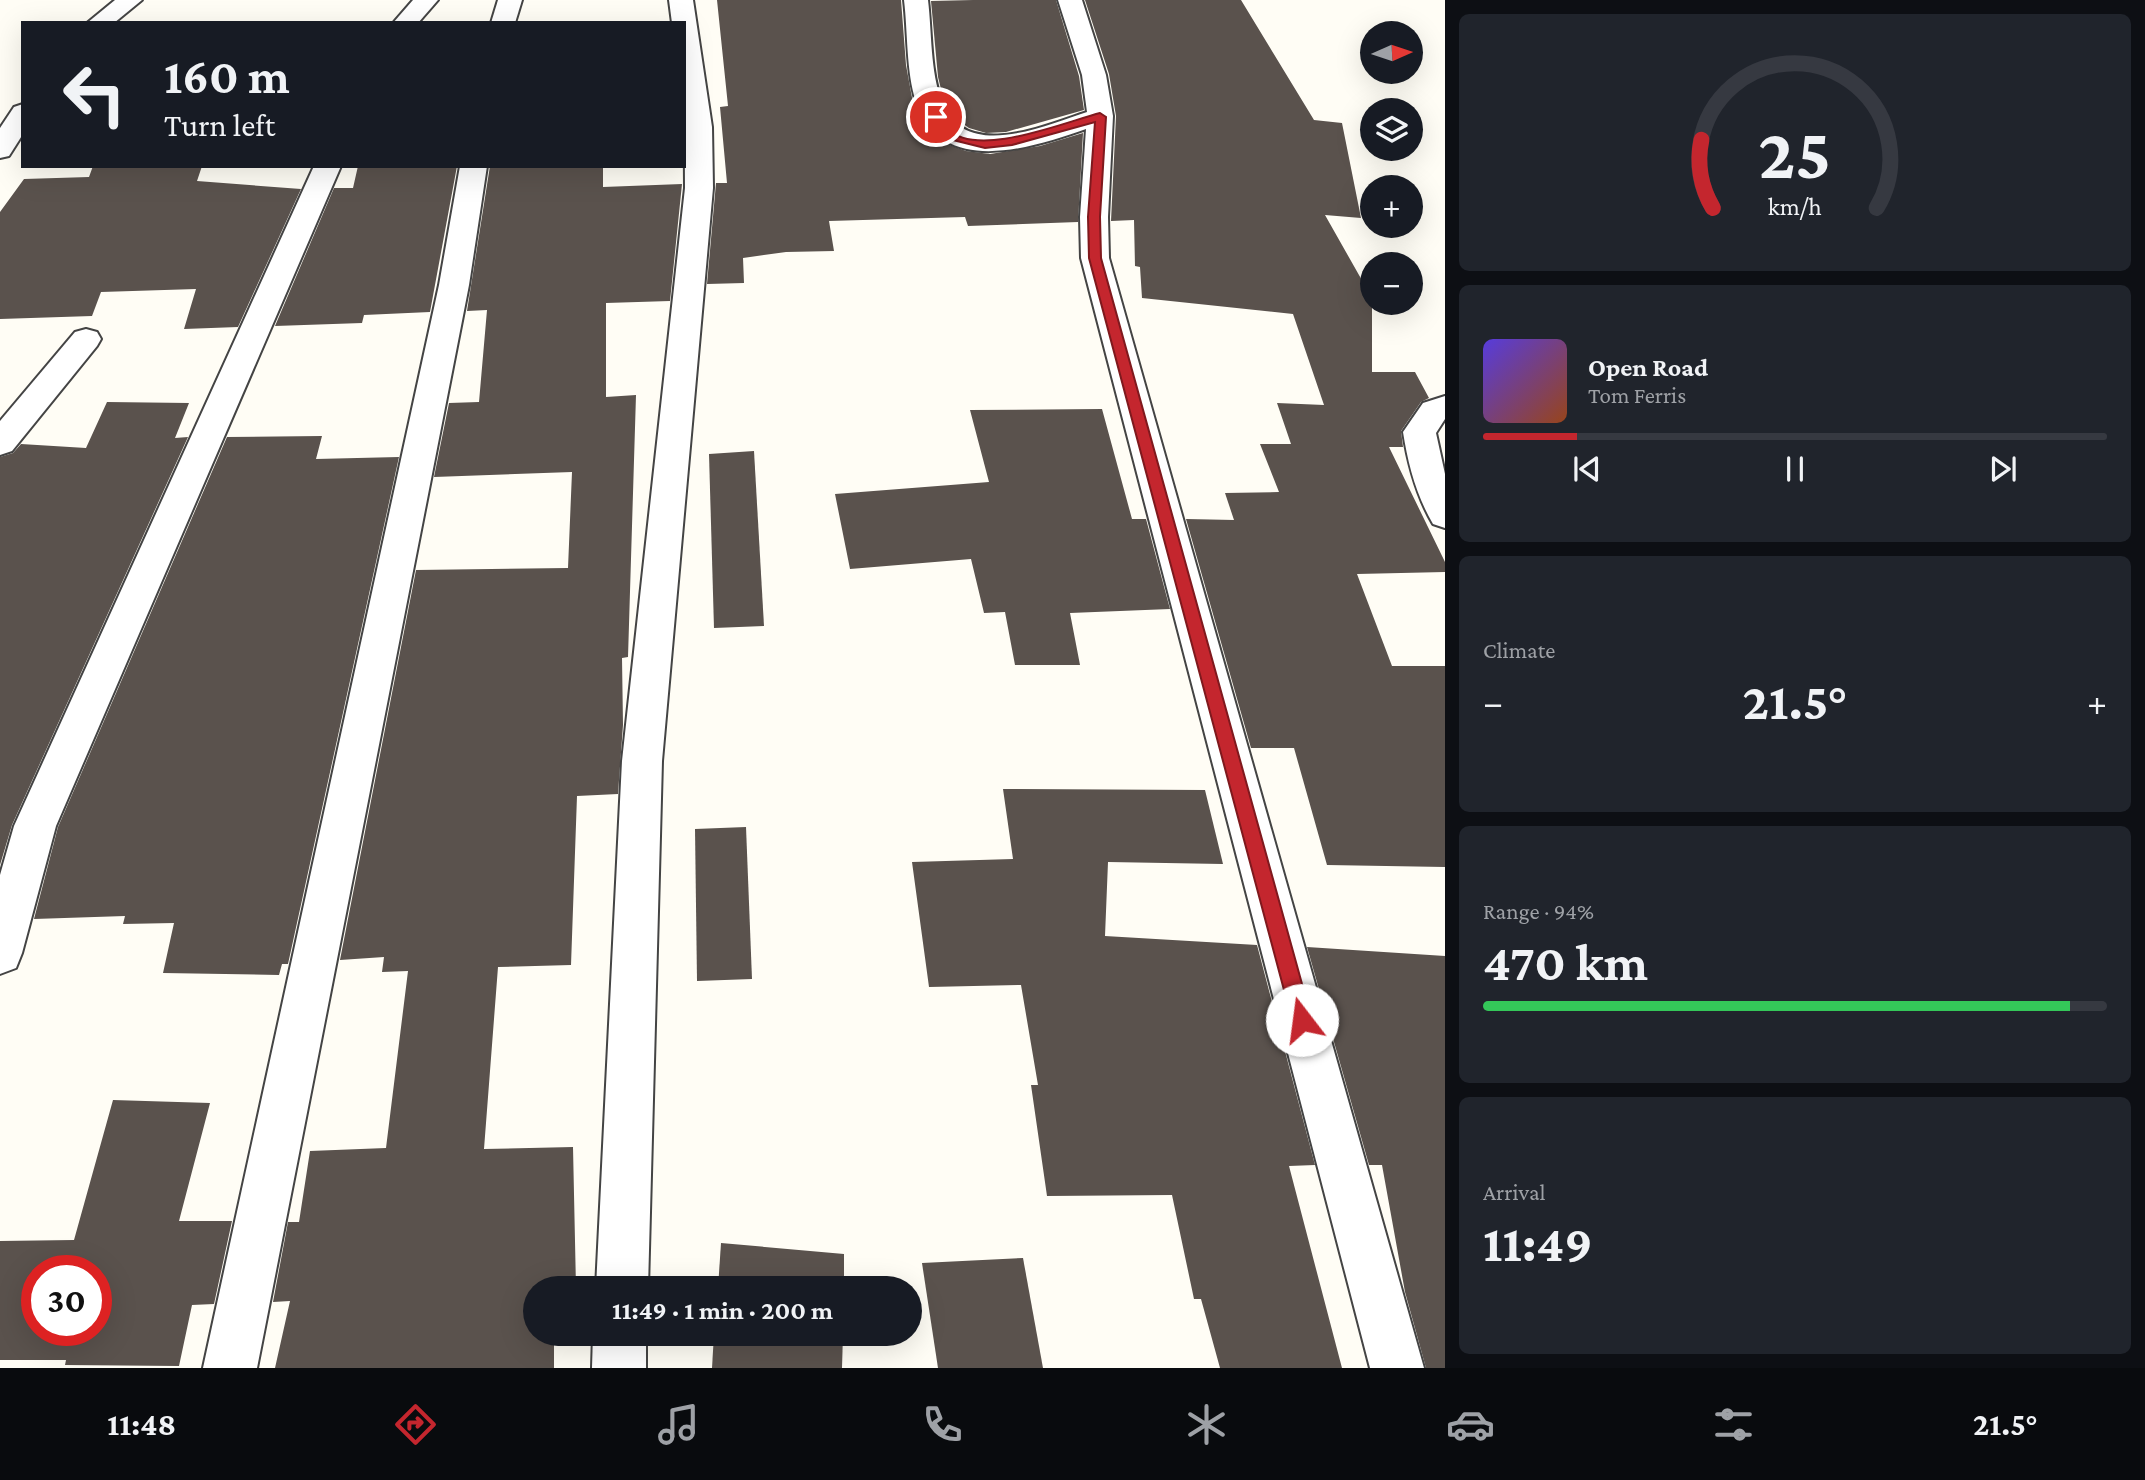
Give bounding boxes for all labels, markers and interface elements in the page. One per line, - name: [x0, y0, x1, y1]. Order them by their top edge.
- north arrow: [1360, 21, 1423, 84]
- map controls: [1360, 21, 1423, 315]
- icon: left: [49, 49, 140, 140]
- text: 160 m: [164, 49, 290, 104]
- pin: [906, 87, 966, 147]
- icon: arrive: [917, 98, 955, 136]
- button: layers: [1360, 98, 1423, 161]
- text: Turn left: [164, 107, 275, 143]
- text: 25: [1759, 114, 1831, 195]
- button: +: [1360, 175, 1423, 238]
- text: km/h: [1768, 193, 1822, 220]
- button: −: [1360, 252, 1423, 315]
- text: Open Road: [1588, 353, 1708, 382]
- text: Tom Ferris: [1588, 382, 1686, 408]
- icon: previous: [1568, 450, 1606, 488]
- icon: pause: [1776, 450, 1814, 488]
- icon: next: [1984, 450, 2022, 488]
- text: Climate: [1483, 637, 1555, 663]
- text: 21.5°: [1743, 672, 1848, 730]
- text: −: [1483, 681, 1503, 723]
- text: +: [2087, 681, 2107, 723]
- text: Range · 94%: [1483, 898, 1594, 924]
- text: 470 km: [1483, 933, 1648, 991]
- position arrow: [1265, 983, 1339, 1057]
- text: Arrival: [1483, 1179, 1546, 1205]
- text: 11:49: [1483, 1214, 1593, 1272]
- speed limit sign: 30: [21, 1255, 112, 1346]
- text: 11:49 · 1 min · 200 m: [612, 1296, 833, 1325]
- icon: directions: [391, 1400, 440, 1449]
- icon: music: [654, 1400, 703, 1449]
- icon: phone: [918, 1400, 967, 1449]
- icon: climate: [1182, 1400, 1231, 1449]
- icon: car: [1446, 1400, 1495, 1449]
- icon: filters: [1709, 1400, 1758, 1449]
- text: 11:48: [107, 1406, 176, 1442]
- text: 21.5°: [1973, 1406, 2038, 1442]

